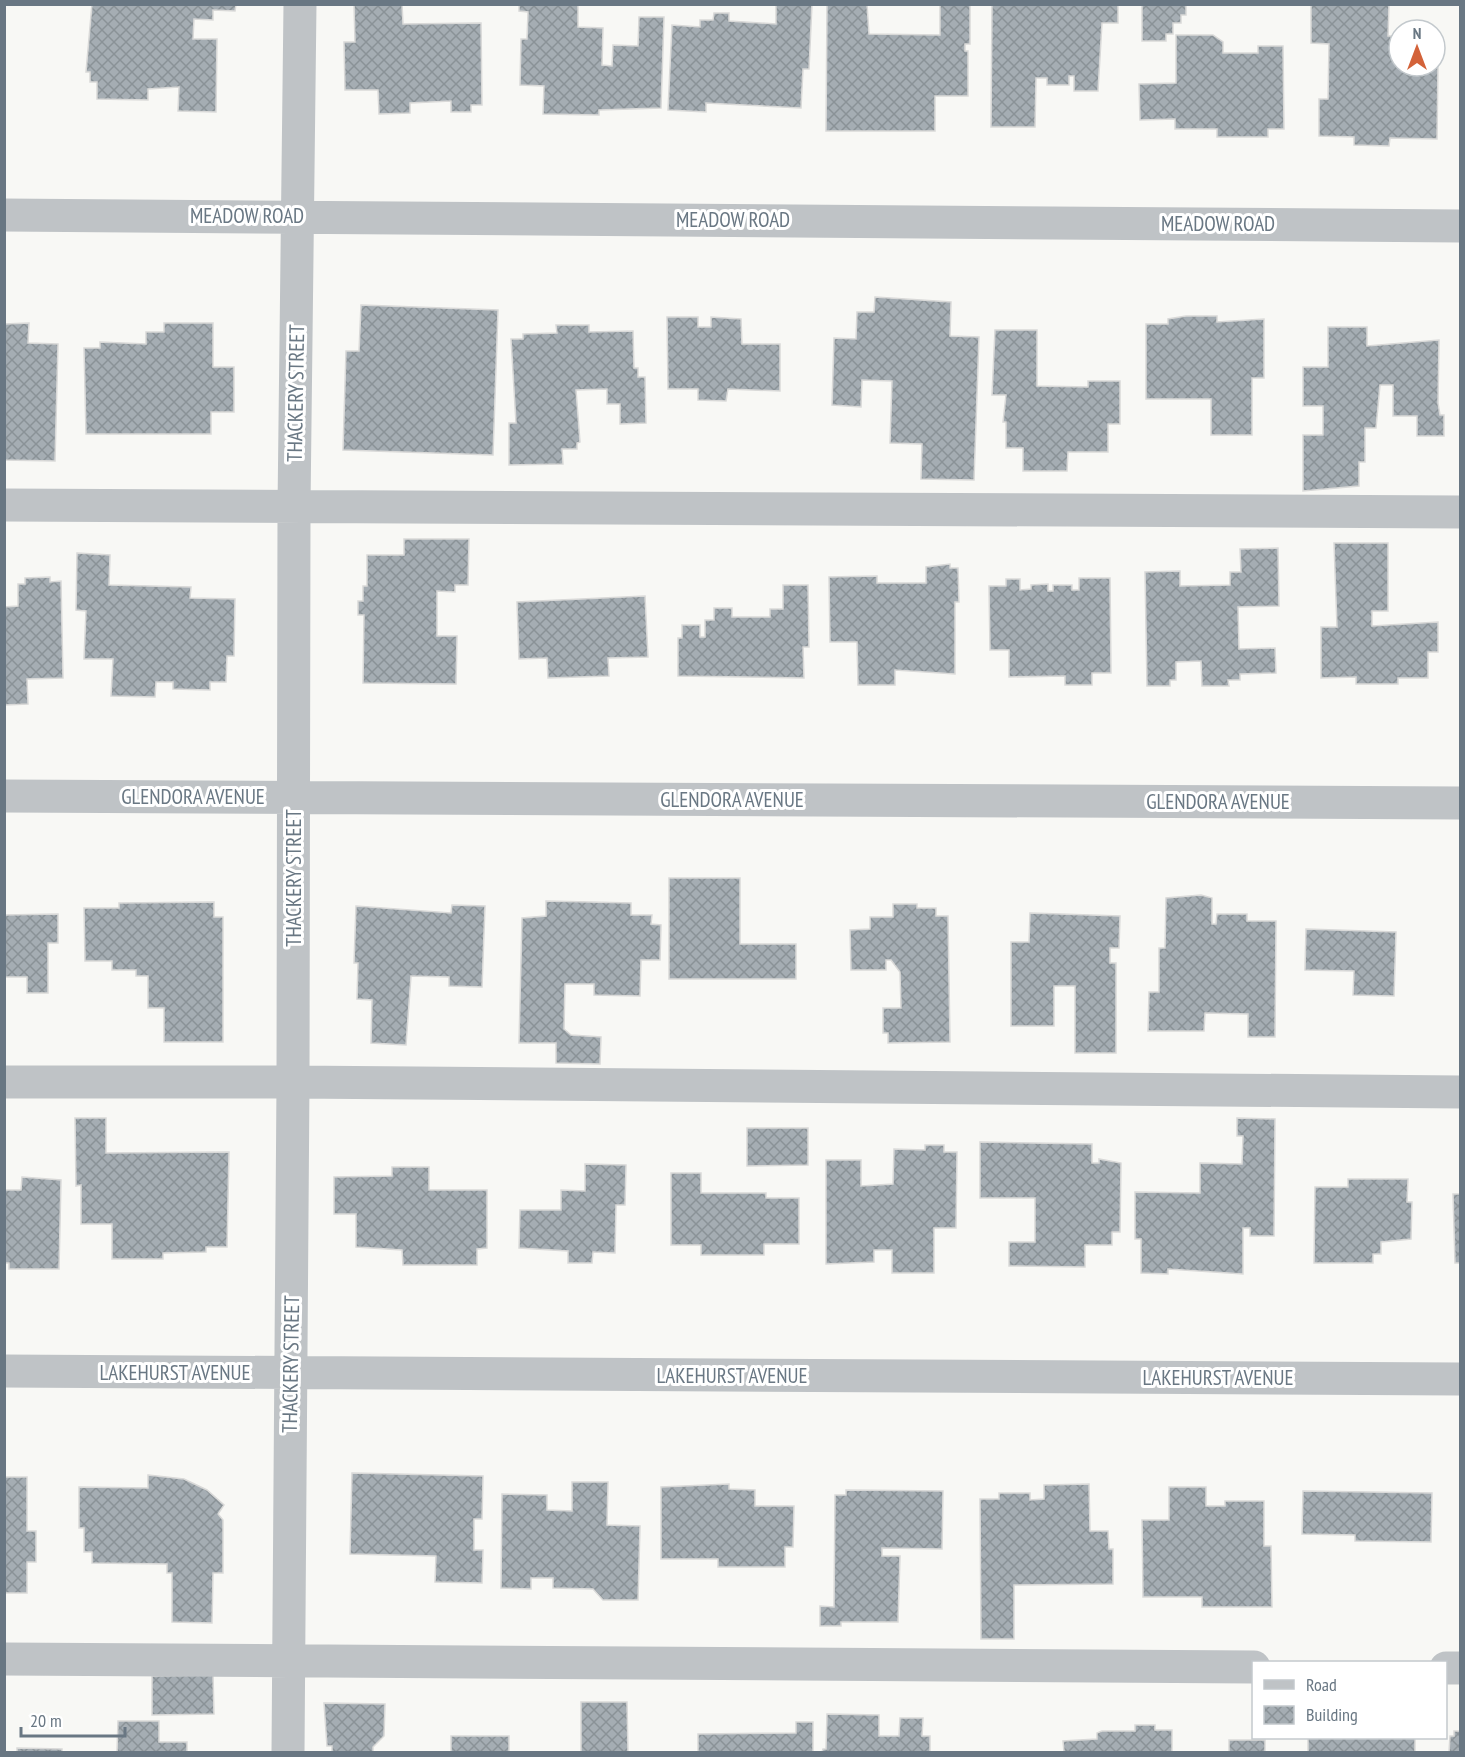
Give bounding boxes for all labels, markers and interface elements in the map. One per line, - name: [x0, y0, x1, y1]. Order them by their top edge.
- north arrow: [1387, 18, 1447, 78]
- text: N: [1413, 23, 1421, 43]
- street label: MEADOW ROAD: [190, 202, 304, 229]
- street label: MEADOW ROAD: [676, 206, 790, 233]
- street label: MEADOW ROAD: [1161, 210, 1275, 237]
- street label: THACKERY STREET: [281, 323, 310, 462]
- street label: GLENDORA AVENUE: [121, 783, 265, 810]
- street label: GLENDORA AVENUE: [660, 786, 804, 813]
- street label: GLENDORA AVENUE: [1146, 788, 1290, 815]
- street label: THACKERY STREET: [280, 809, 307, 947]
- street label: THACKERY STREET: [276, 1294, 305, 1433]
- street label: LAKEHURST AVENUE: [99, 1359, 251, 1386]
- street label: LAKEHURST AVENUE: [656, 1362, 808, 1389]
- street label: LAKEHURST AVENUE: [1142, 1364, 1294, 1391]
- legend: [1252, 1661, 1447, 1739]
- text: Road: [1306, 1673, 1337, 1696]
- scale bar: [21, 1700, 124, 1738]
- text: Building: [1306, 1703, 1358, 1726]
- text: 20 m: [30, 1709, 62, 1732]

